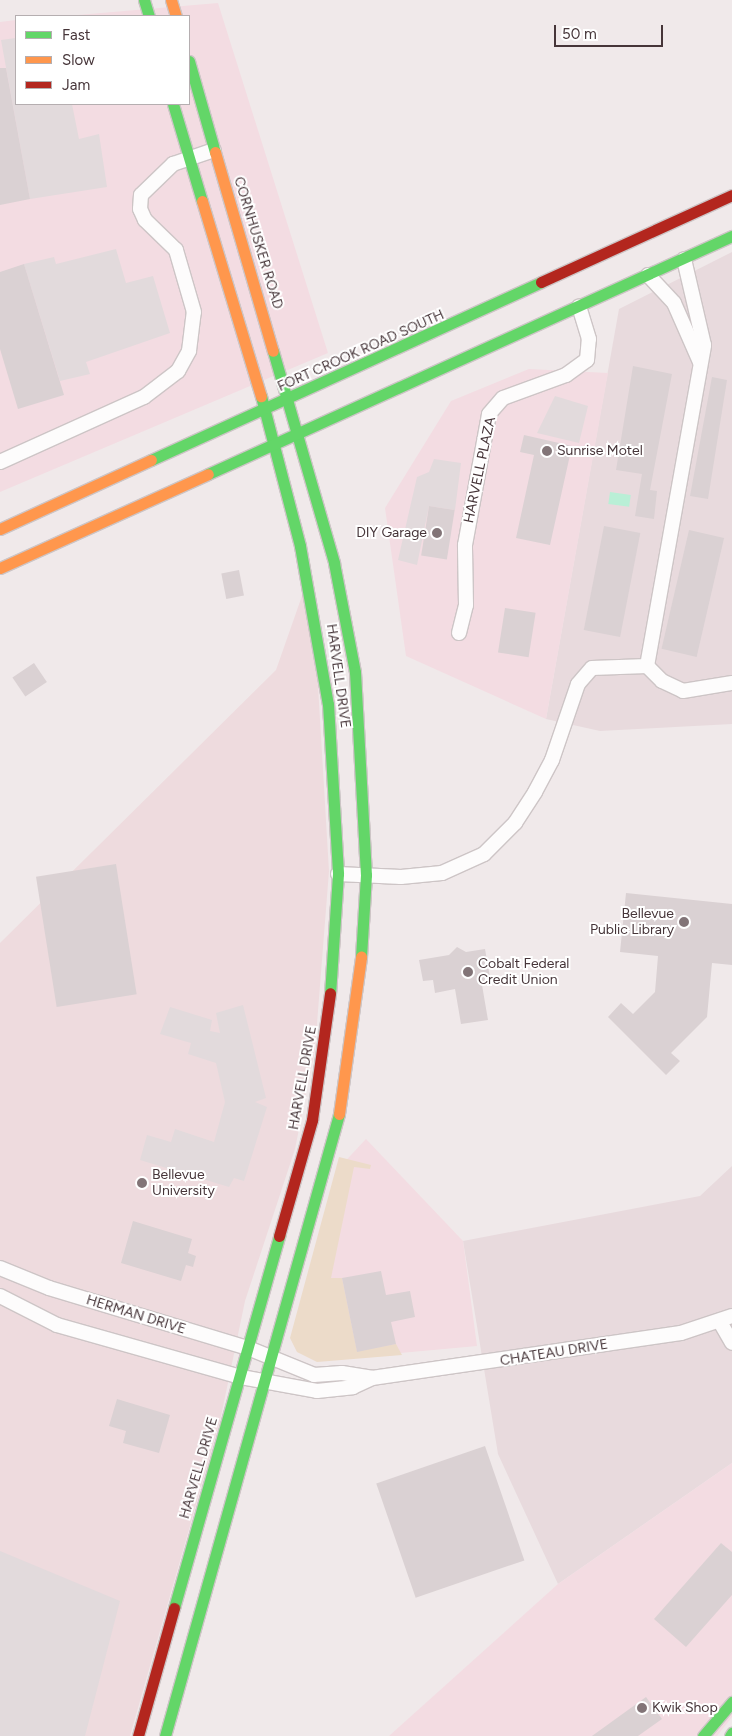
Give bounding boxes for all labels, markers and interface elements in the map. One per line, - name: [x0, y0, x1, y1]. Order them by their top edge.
- legend: [15, 15, 190, 105]
- scale bar: [557, 15, 666, 47]
- text: 50 m: [562, 25, 597, 43]
- text: Fast: [62, 26, 90, 44]
- text: Slow: [62, 51, 95, 69]
- text: Jam: [62, 76, 90, 94]
- street label: CORNHUSKER ROAD: [230, 175, 286, 311]
- street label: FORT CROOK ROAD SOUTH: [275, 307, 447, 395]
- street label: HARVELL PLAZA: [461, 415, 499, 525]
- place label: Sunrise Motel: [557, 443, 643, 459]
- marker: Sunrise Motel: [541, 445, 553, 457]
- place label: DIY Garage: [356, 525, 427, 541]
- marker: DIY Garage: [431, 527, 443, 539]
- street label: HARVELL DRIVE: [322, 623, 354, 729]
- place label: Bellevue Public Library: [590, 906, 674, 939]
- marker: Bellevue Public Library: [678, 916, 690, 928]
- place label: Cobalt Federal Credit Union: [478, 956, 569, 989]
- marker: Cobalt Federal Credit Union: [462, 966, 474, 978]
- street label: HARVELL DRIVE: [286, 1025, 320, 1131]
- place label: Bellevue University: [152, 1167, 215, 1200]
- marker: Bellevue University: [136, 1177, 148, 1189]
- street label: HERMAN DRIVE: [84, 1292, 188, 1338]
- street label: CHATEAU DRIVE: [499, 1336, 609, 1370]
- street label: HARVELL DRIVE: [176, 1415, 222, 1521]
- place label: Kwik Shop: [652, 1700, 718, 1716]
- marker: Kwik Shop: [636, 1702, 648, 1714]

